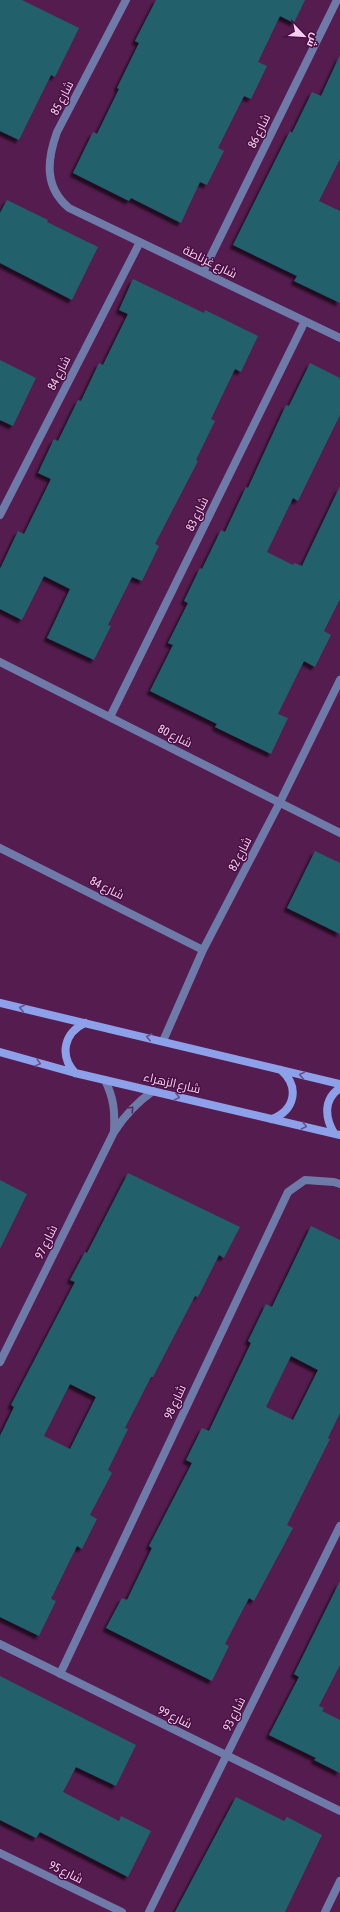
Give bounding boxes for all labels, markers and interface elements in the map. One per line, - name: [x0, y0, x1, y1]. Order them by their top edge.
- north arrow: [284, 16, 324, 56]
- text: ش: [304, 31, 321, 49]
- street label: شارع 85: [48, 79, 77, 118]
- street label: شارع 86: [245, 112, 274, 151]
- street label: شارع غرناطة: [180, 243, 239, 282]
- street label: شارع 84: [45, 354, 74, 393]
- street label: شارع 83: [183, 495, 212, 534]
- street label: شارع 80: [155, 722, 194, 751]
- street label: شارع 82: [226, 835, 255, 874]
- street label: شارع 84: [87, 874, 126, 903]
- one-way arrow: [19, 1005, 25, 1013]
- one-way arrow: [145, 1034, 152, 1042]
- one-way arrow: [34, 1058, 41, 1067]
- street label: شارع الزهراء: [142, 1070, 202, 1097]
- one-way arrow: [299, 1071, 305, 1079]
- one-way arrow: [174, 1092, 181, 1101]
- one-way arrow: [126, 1106, 134, 1114]
- one-way arrow: [301, 1122, 307, 1130]
- street label: شارع 97: [32, 1223, 61, 1262]
- street label: شارع 98: [161, 1383, 190, 1422]
- street label: شارع 93: [220, 1695, 249, 1734]
- street label: شارع 99: [155, 1703, 194, 1732]
- street label: شارع 95: [46, 1858, 85, 1887]

